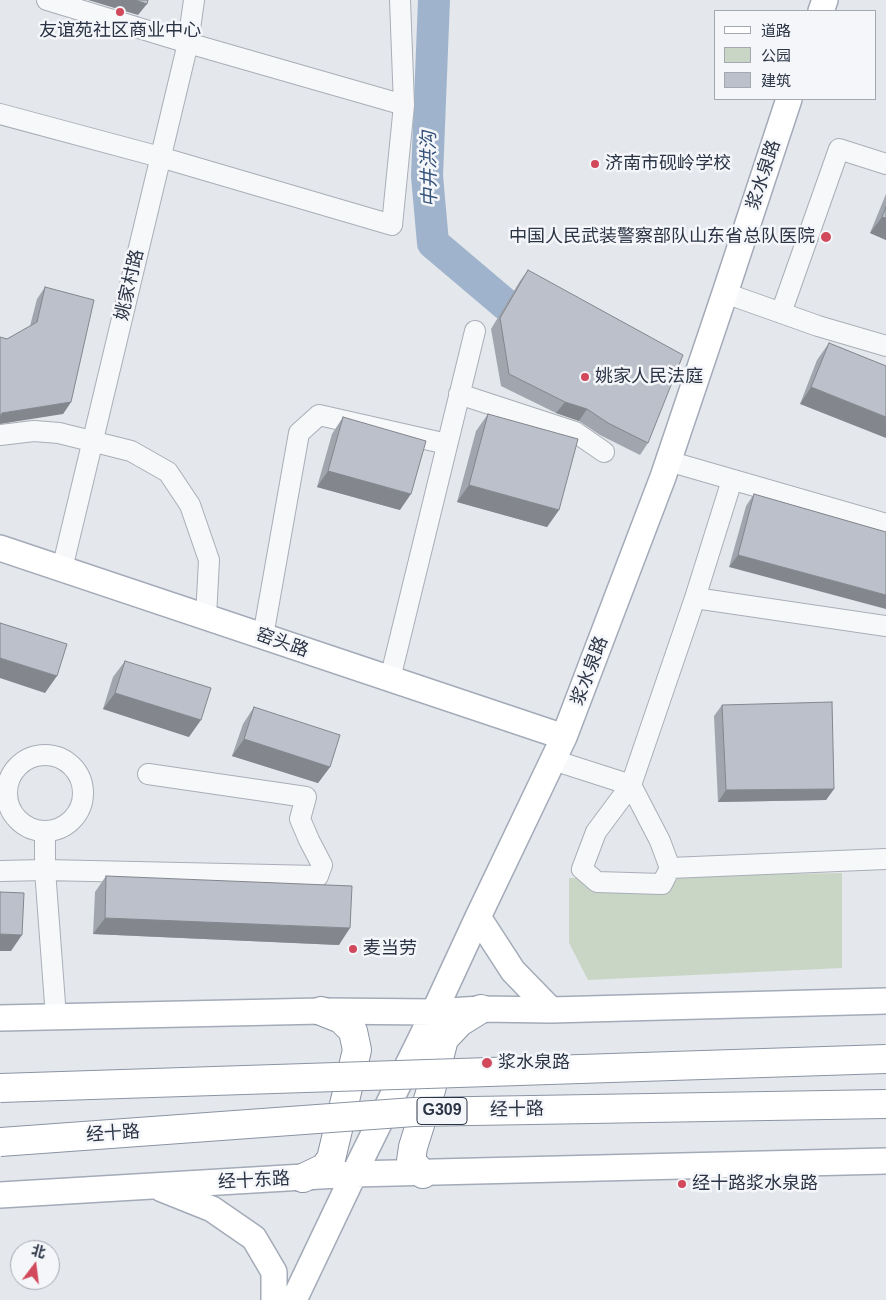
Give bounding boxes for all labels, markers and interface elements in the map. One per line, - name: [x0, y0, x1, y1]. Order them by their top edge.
- marker: 友谊苑社区商业中心: [114, 6, 126, 18]
- legend: [714, 10, 876, 100]
- place label: 友谊苑社区商业中心: [39, 20, 201, 42]
- text: 道路: [761, 22, 791, 39]
- text: 公园: [761, 47, 791, 64]
- text: 建筑: [761, 72, 791, 89]
- water label: 中井洪沟: [418, 131, 442, 207]
- street label: 浆水泉路: [743, 137, 785, 213]
- place label: 济南市砚岭学校: [605, 153, 731, 175]
- marker: 济南市砚岭学校: [589, 158, 601, 170]
- place label: 中国人民武装警察部队山东省总队医院: [509, 226, 815, 248]
- marker: 中国人民武装警察部队山东省总队医院: [819, 230, 833, 244]
- street label: 姚家村路: [111, 247, 149, 323]
- place label: 姚家人民法庭: [595, 366, 703, 388]
- marker: 姚家人民法庭: [579, 371, 591, 383]
- street label: 窑头路: [253, 624, 311, 662]
- street label: 浆水泉路: [567, 634, 613, 708]
- place label: 麦当劳: [363, 938, 417, 960]
- marker: 麦当劳: [347, 943, 359, 955]
- place label: 浆水泉路: [498, 1052, 570, 1074]
- marker: 浆水泉路: [480, 1056, 494, 1070]
- road number: G309: [417, 1098, 467, 1124]
- street label: 经十路: [490, 1099, 544, 1121]
- street label: 经十路: [85, 1121, 141, 1147]
- street label: 经十东路: [217, 1168, 291, 1194]
- place label: 经十路浆水泉路: [692, 1173, 818, 1195]
- marker: 经十路浆水泉路: [676, 1178, 688, 1190]
- north arrow: [10, 1240, 60, 1290]
- text: 北: [30, 1242, 47, 1261]

